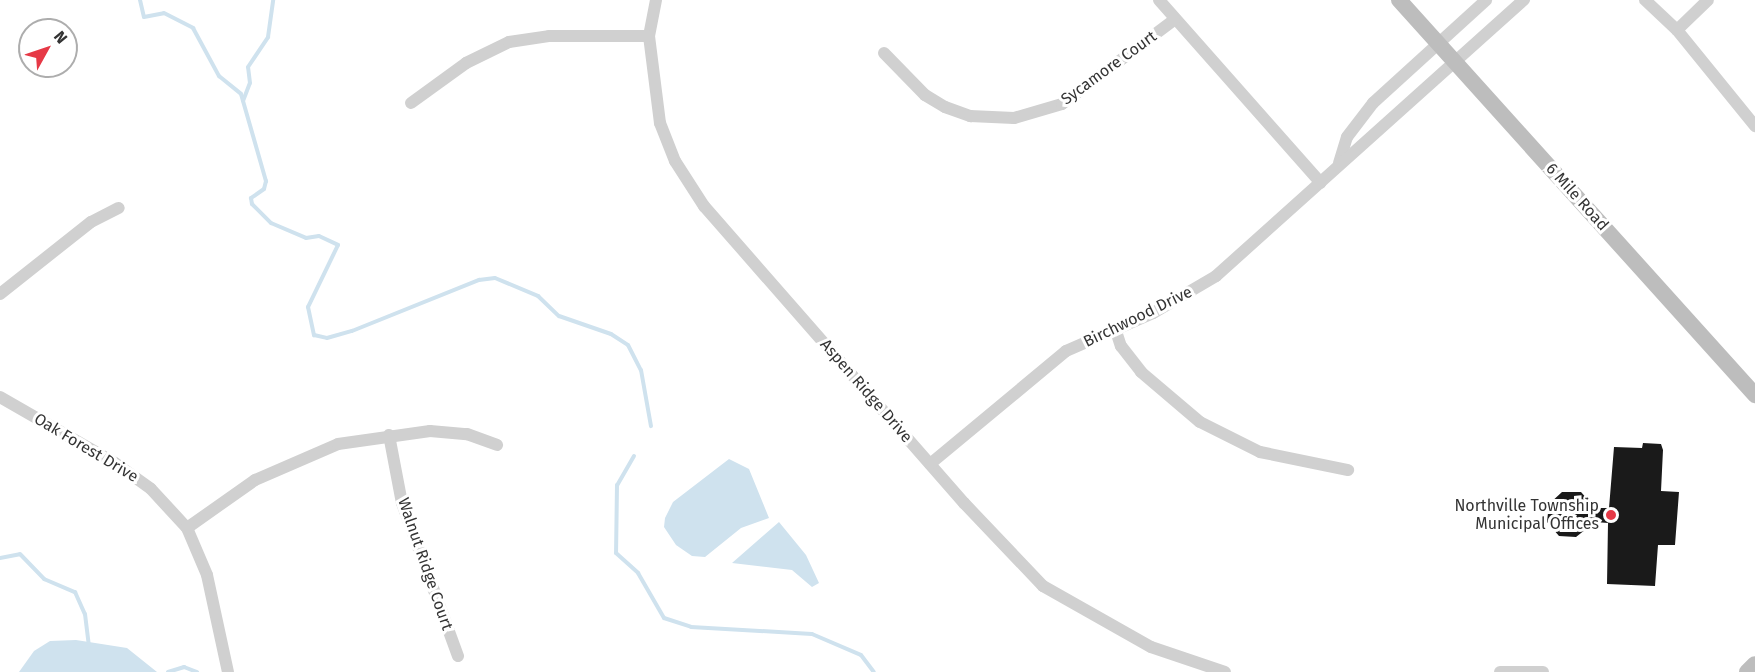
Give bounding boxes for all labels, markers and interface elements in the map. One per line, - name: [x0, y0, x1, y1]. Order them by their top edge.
- north arrow: [18, 18, 78, 78]
- text: N: [50, 27, 71, 48]
- street label: Sycamore Court: [1057, 27, 1161, 109]
- street label: 6 Mile Road: [1542, 159, 1612, 235]
- street label: Birchwood Drive: [1081, 282, 1195, 352]
- street label: Aspen Ridge Drive: [816, 335, 916, 447]
- street label: Oak Forest Drive: [30, 409, 142, 487]
- street label: Walnut Ridge Court: [393, 495, 457, 633]
- place label: Northville Township Municipal Offices: [1454, 496, 1599, 534]
- marker: Northville Township Municipal Offices: [1604, 508, 1618, 522]

